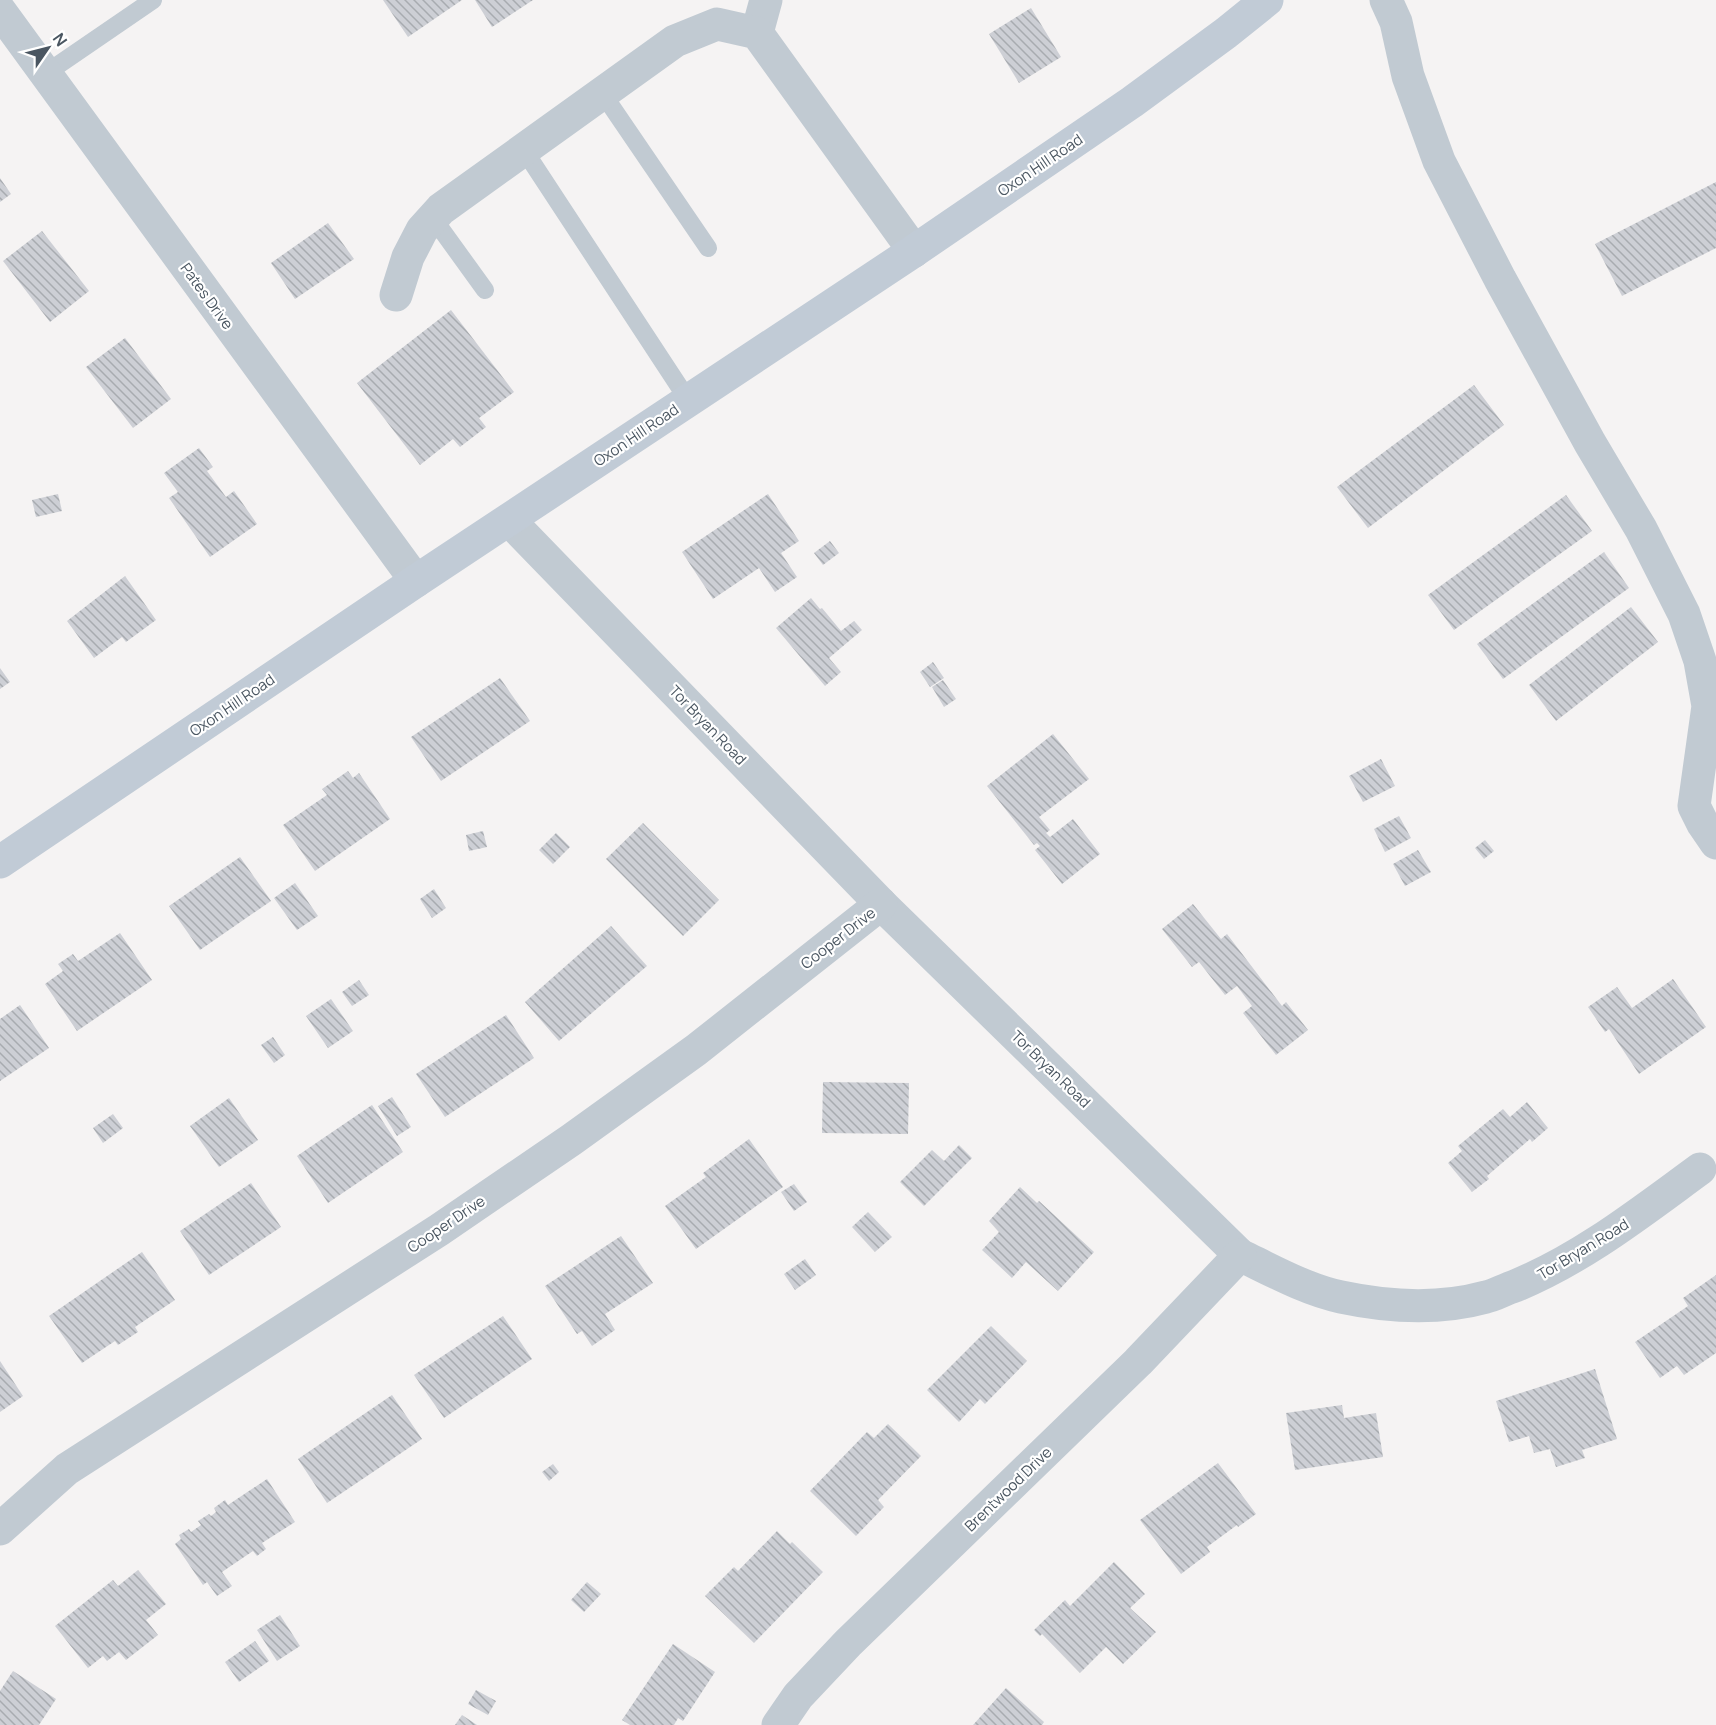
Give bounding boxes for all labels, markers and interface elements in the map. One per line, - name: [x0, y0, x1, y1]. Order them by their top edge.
- north arrow: [18, 18, 78, 78]
- text: N: [48, 28, 73, 50]
- street label: Oxon Hill Road: [993, 129, 1087, 201]
- street label: Pates Drive: [176, 258, 238, 334]
- street label: Oxon Hill Road: [589, 399, 683, 471]
- street label: Oxon Hill Road: [185, 669, 279, 741]
- street label: Tor Bryan Road: [665, 681, 751, 769]
- street label: Cooper Drive: [796, 902, 880, 974]
- street label: Tor Bryan Road: [1007, 1026, 1095, 1112]
- street label: Cooper Drive: [403, 1190, 489, 1258]
- street label: Tor Bryan Road: [1533, 1213, 1633, 1285]
- street label: Brentwood Drive: [960, 1442, 1056, 1536]

